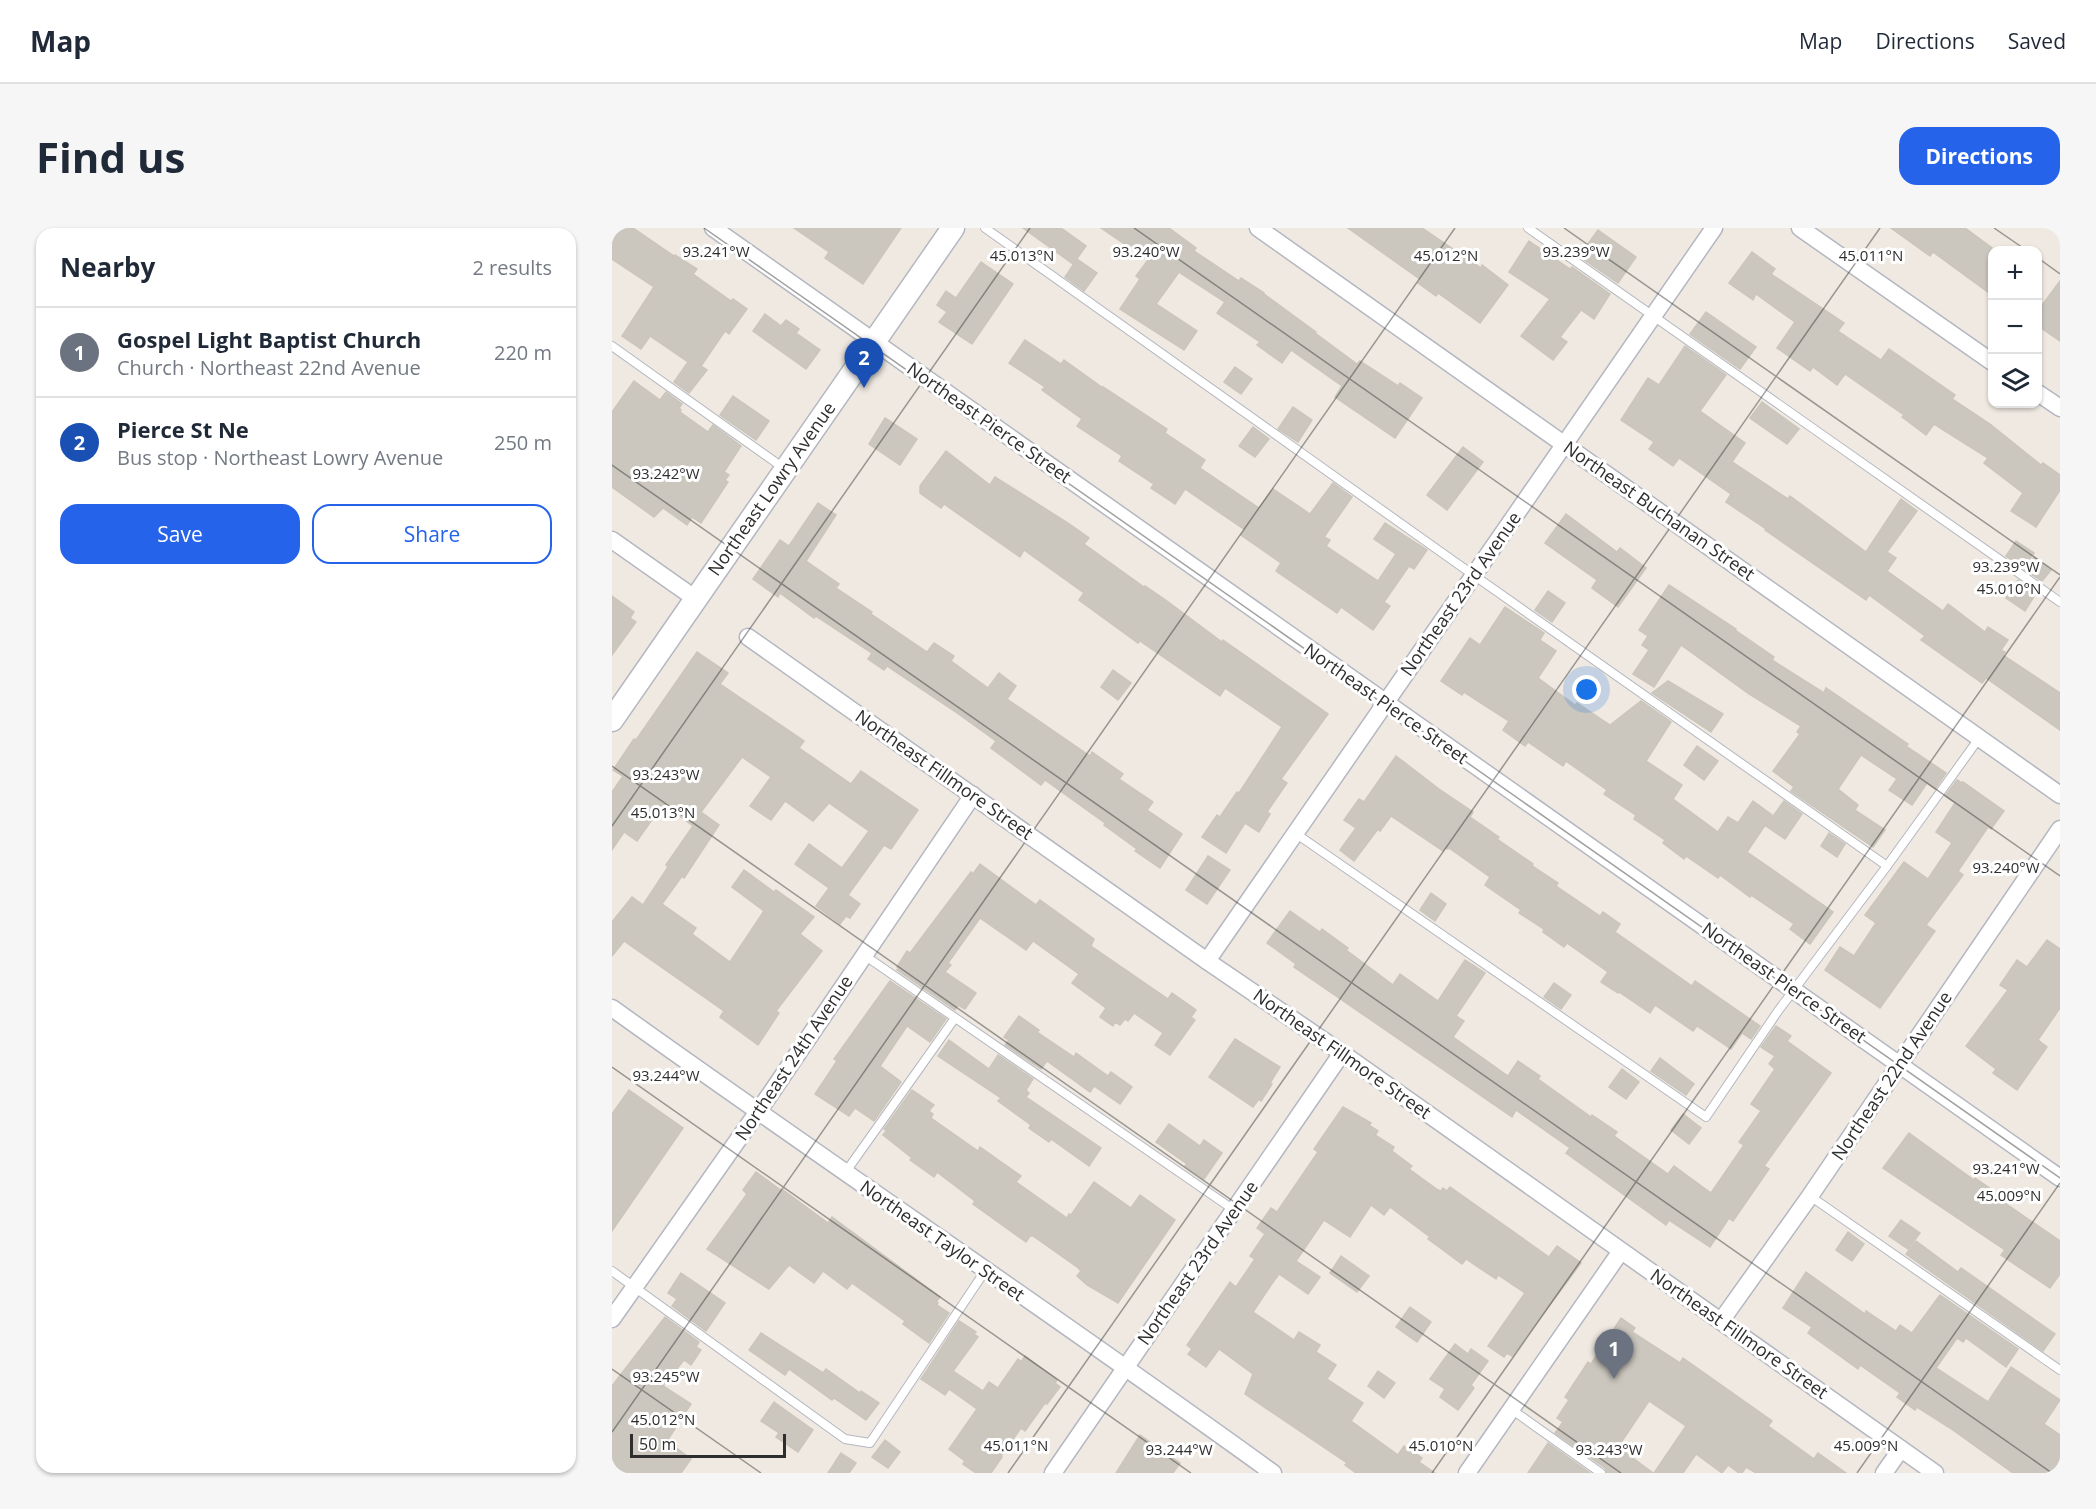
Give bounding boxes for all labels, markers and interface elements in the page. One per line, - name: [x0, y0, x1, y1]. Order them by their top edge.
- text: Map: [30, 22, 91, 60]
- text: Map: [1799, 27, 1842, 55]
- text: Directions: [1875, 27, 1975, 55]
- text: Saved: [2008, 27, 2066, 55]
- button: Directions: [1899, 127, 2060, 185]
- text: Find us: [36, 128, 185, 185]
- text: 93.241°W: [682, 241, 750, 261]
- text: 93.240°W: [1112, 241, 1180, 261]
- text: 93.239°W: [1542, 241, 1610, 261]
- text: 45.013°N: [990, 245, 1054, 265]
- text: 45.012°N: [1414, 245, 1478, 265]
- text: 45.011°N: [1839, 245, 1903, 265]
- map controls: [1988, 246, 2042, 408]
- button: +: [1988, 246, 2042, 300]
- text: Nearby: [60, 249, 155, 285]
- text: 2 results: [472, 254, 552, 281]
- button: −: [1988, 300, 2042, 354]
- text: Gospel Light Baptist Church: [117, 324, 421, 354]
- pin: 2: [844, 338, 884, 388]
- text: 1: [74, 339, 85, 366]
- text: 220 m: [494, 339, 552, 366]
- text: Church · Northeast 22nd Avenue: [117, 354, 421, 381]
- button: layers: [1988, 354, 2042, 408]
- street label: Northeast Pierce Street: [903, 356, 1077, 488]
- street label: Northeast Lowry Avenue: [702, 397, 840, 580]
- text: Pierce St Ne: [117, 414, 249, 444]
- text: 2: [74, 429, 85, 456]
- text: 250 m: [494, 429, 552, 456]
- street label: Northeast Buchanan Street: [1559, 435, 1760, 585]
- text: Bus stop · Northeast Lowry Avenue: [117, 444, 443, 471]
- text: 93.242°W: [632, 463, 700, 483]
- button: Save: [60, 504, 300, 564]
- button: Share: [312, 504, 552, 564]
- street label: Northeast 23rd Avenue: [1394, 507, 1526, 680]
- text: 93.239°W: [1972, 556, 2040, 576]
- text: 45.010°N: [1977, 578, 2041, 598]
- street label: Northeast Pierce Street: [1300, 637, 1474, 769]
- your location: [1572, 675, 1601, 704]
- street label: Northeast Fillmore Street: [851, 704, 1038, 845]
- text: 93.243°W: [632, 764, 700, 784]
- text: 45.013°N: [631, 802, 695, 822]
- text: 93.240°W: [1972, 857, 2040, 877]
- street label: Northeast Pierce Street: [1698, 916, 1872, 1048]
- street label: Northeast 24th Avenue: [729, 970, 857, 1145]
- street label: Northeast Fillmore Street: [1249, 983, 1436, 1124]
- street label: Northeast 22nd Avenue: [1826, 986, 1957, 1165]
- text: 93.244°W: [632, 1065, 700, 1085]
- text: 93.241°W: [1972, 1158, 2040, 1178]
- street label: Northeast Taylor Street: [856, 1174, 1030, 1306]
- street label: Northeast 23rd Avenue: [1131, 1176, 1263, 1349]
- text: 45.009°N: [1977, 1185, 2041, 1205]
- street label: Northeast Fillmore Street: [1646, 1263, 1833, 1404]
- pin: 1: [1594, 1330, 1634, 1379]
- text: 93.245°W: [632, 1366, 700, 1386]
- text: 45.012°N: [631, 1409, 695, 1429]
- scale bar: [630, 1431, 786, 1458]
- text: 50 m: [639, 1433, 676, 1455]
- text: 45.011°N: [984, 1435, 1048, 1455]
- text: 45.010°N: [1409, 1435, 1473, 1455]
- text: 45.009°N: [1834, 1435, 1898, 1455]
- text: 93.244°W: [1145, 1439, 1213, 1459]
- text: 93.243°W: [1575, 1439, 1643, 1459]

